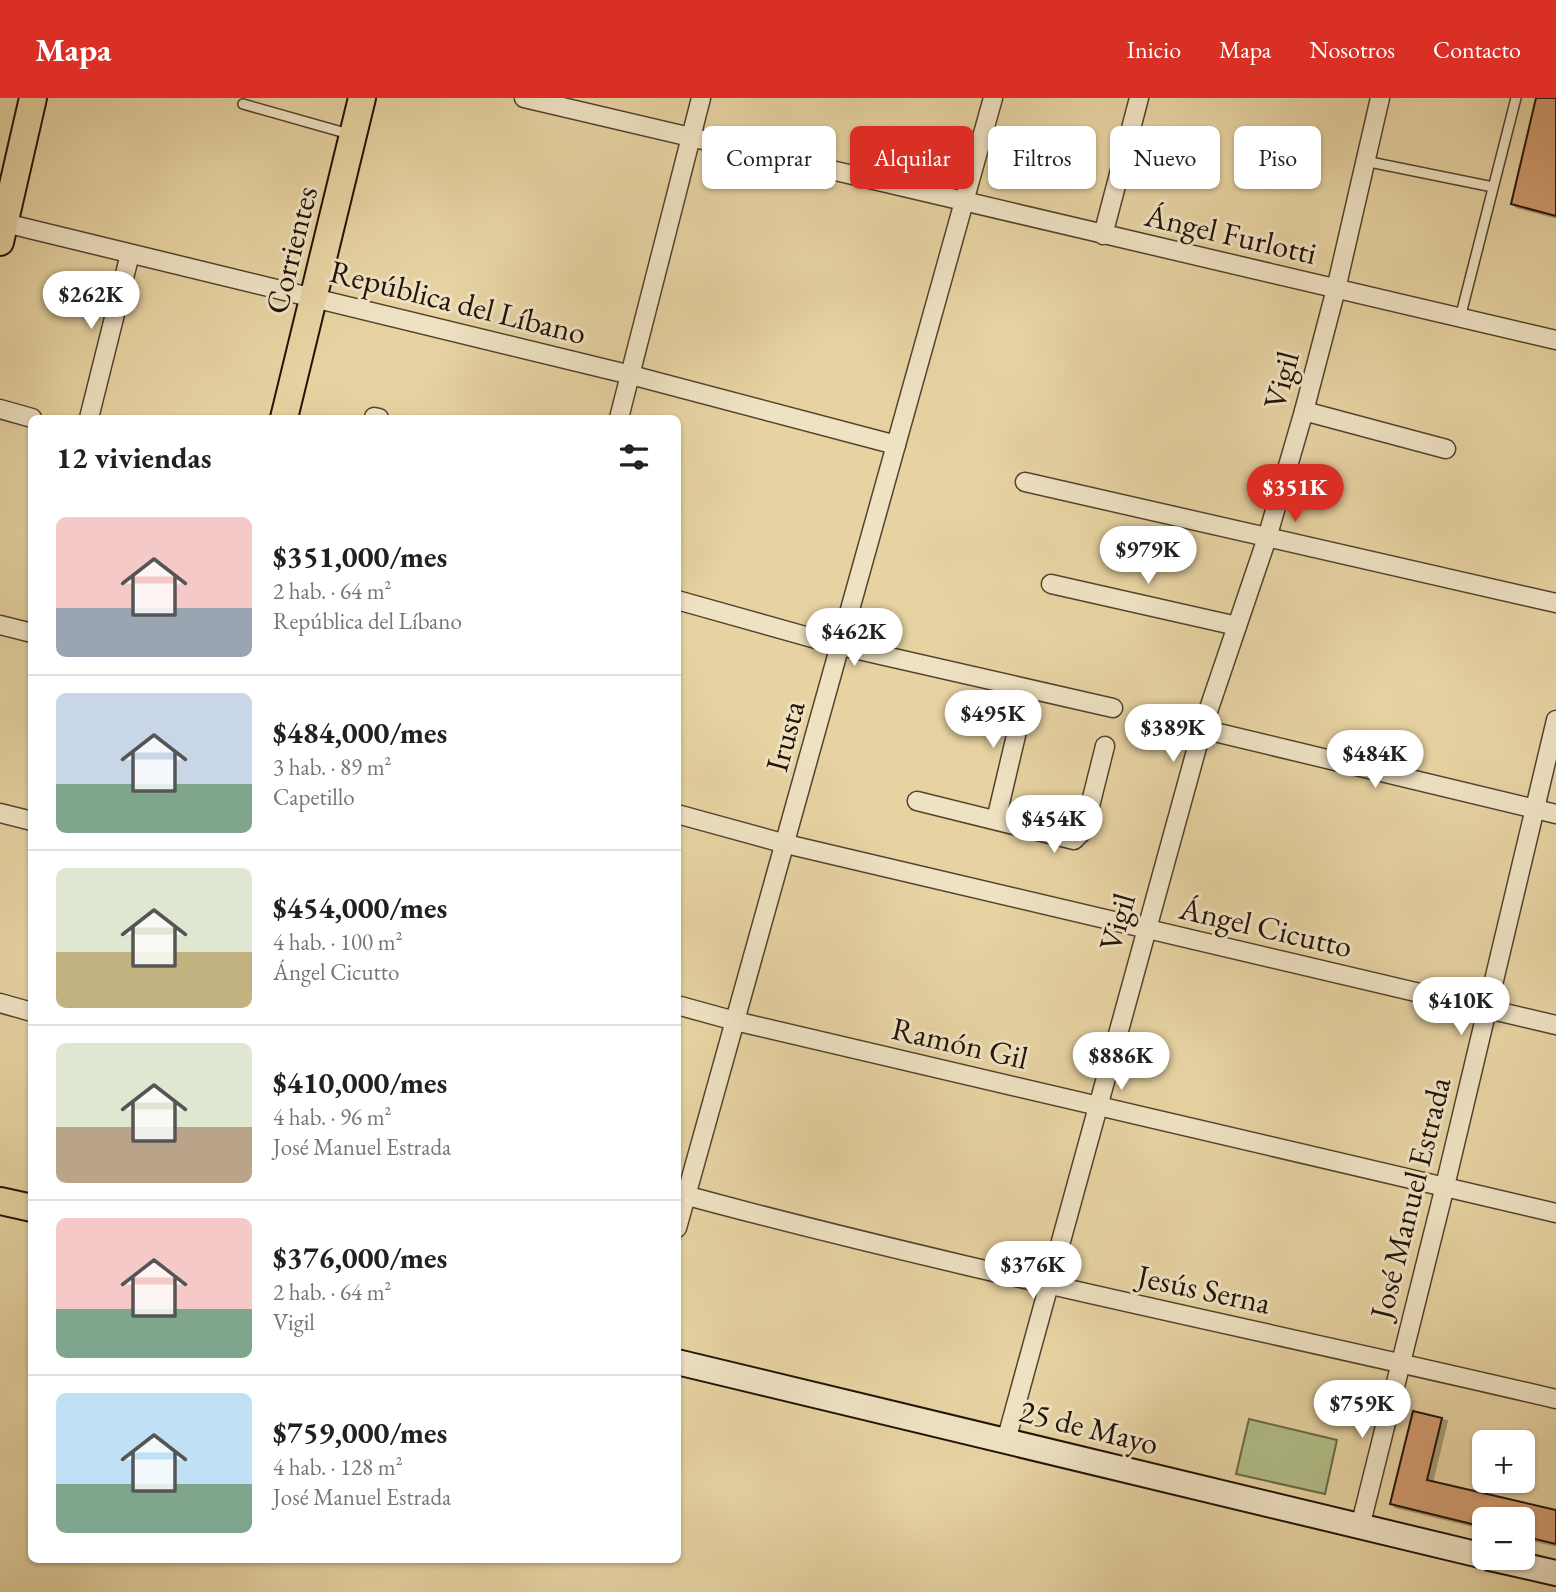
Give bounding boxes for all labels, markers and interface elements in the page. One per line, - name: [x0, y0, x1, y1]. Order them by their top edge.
- text: Mapa: [35, 28, 112, 71]
- text: Inicio: [1127, 34, 1181, 65]
- text: Mapa: [1219, 34, 1271, 65]
- text: Nosotros: [1309, 34, 1395, 65]
- text: Contacto: [1433, 34, 1521, 65]
- chip: Comprar: [702, 126, 836, 189]
- chip: Alquilar: [850, 126, 974, 189]
- chip: Filtros: [988, 126, 1096, 189]
- chip: Nuevo: [1110, 126, 1220, 189]
- chip: Piso: [1234, 126, 1321, 189]
- street label: Corrientes: [255, 182, 327, 318]
- street label: Ángel Furlotti: [1140, 194, 1321, 274]
- street label: República del Líbano: [326, 250, 590, 354]
- pin: $262K: [42, 272, 140, 331]
- text: $262K: [59, 279, 123, 309]
- street label: Vigil: [1253, 346, 1309, 414]
- text: 12 viviendas: [56, 438, 212, 477]
- icon: filters: [615, 438, 653, 476]
- pin: $351K: [1246, 464, 1344, 524]
- text: $351K: [1263, 472, 1327, 502]
- pin: $979K: [1099, 526, 1197, 586]
- text: $979K: [1116, 534, 1180, 564]
- text: $351,000/mes: [273, 537, 447, 576]
- icon: home: [112, 545, 196, 629]
- text: 2 hab. · 64 m²: [273, 576, 392, 606]
- text: República del Líbano: [273, 606, 462, 636]
- pin: $462K: [805, 608, 903, 668]
- text: $462K: [822, 616, 886, 646]
- pin: $495K: [944, 690, 1042, 750]
- street label: Irusta: [755, 696, 815, 776]
- text: $495K: [961, 698, 1025, 728]
- pin: $389K: [1124, 704, 1222, 764]
- text: $389K: [1141, 712, 1205, 742]
- text: $484,000/mes: [273, 713, 447, 752]
- icon: home: [112, 721, 196, 805]
- pin: $484K: [1326, 730, 1424, 790]
- text: $484K: [1343, 738, 1407, 768]
- text: 3 hab. · 89 m²: [273, 752, 392, 782]
- text: Capetillo: [273, 782, 355, 812]
- pin: $454K: [1005, 796, 1103, 855]
- text: $454K: [1022, 803, 1086, 833]
- street label: Ángel Cicutto: [1175, 887, 1356, 967]
- text: $454,000/mes: [273, 888, 447, 927]
- street label: Vigil: [1089, 888, 1145, 956]
- icon: home: [112, 896, 196, 980]
- text: 4 hab. · 100 m²: [273, 927, 403, 957]
- text: Ángel Cicutto: [273, 957, 399, 987]
- pin: $410K: [1412, 978, 1510, 1037]
- text: $410K: [1429, 985, 1493, 1015]
- street label: Ramón Gil: [888, 1007, 1032, 1079]
- pin: $886K: [1072, 1032, 1170, 1092]
- text: $886K: [1089, 1040, 1153, 1070]
- text: $410,000/mes: [273, 1063, 447, 1102]
- icon: home: [112, 1071, 196, 1155]
- street label: José Manuel Estrada: [1359, 1072, 1460, 1326]
- text: 4 hab. · 96 m²: [273, 1102, 392, 1132]
- text: José Manuel Estrada: [273, 1132, 451, 1162]
- text: $376,000/mes: [273, 1238, 447, 1277]
- pin: $376K: [984, 1242, 1082, 1301]
- icon: home: [112, 1246, 196, 1330]
- text: $376K: [1001, 1249, 1065, 1279]
- street label: Jesús Serna: [1131, 1254, 1275, 1324]
- text: 2 hab. · 64 m²: [273, 1277, 392, 1307]
- text: Vigil: [273, 1307, 315, 1337]
- pin: $759K: [1313, 1380, 1411, 1440]
- text: $759K: [1330, 1388, 1394, 1418]
- street label: 25 de Mayo: [1015, 1389, 1163, 1465]
- text: $759,000/mes: [273, 1413, 447, 1452]
- icon: home: [112, 1421, 196, 1505]
- map controls: [1472, 1430, 1535, 1570]
- button: +: [1472, 1430, 1535, 1493]
- text: 4 hab. · 128 m²: [273, 1452, 403, 1482]
- text: José Manuel Estrada: [273, 1482, 451, 1512]
- button: −: [1472, 1507, 1535, 1570]

